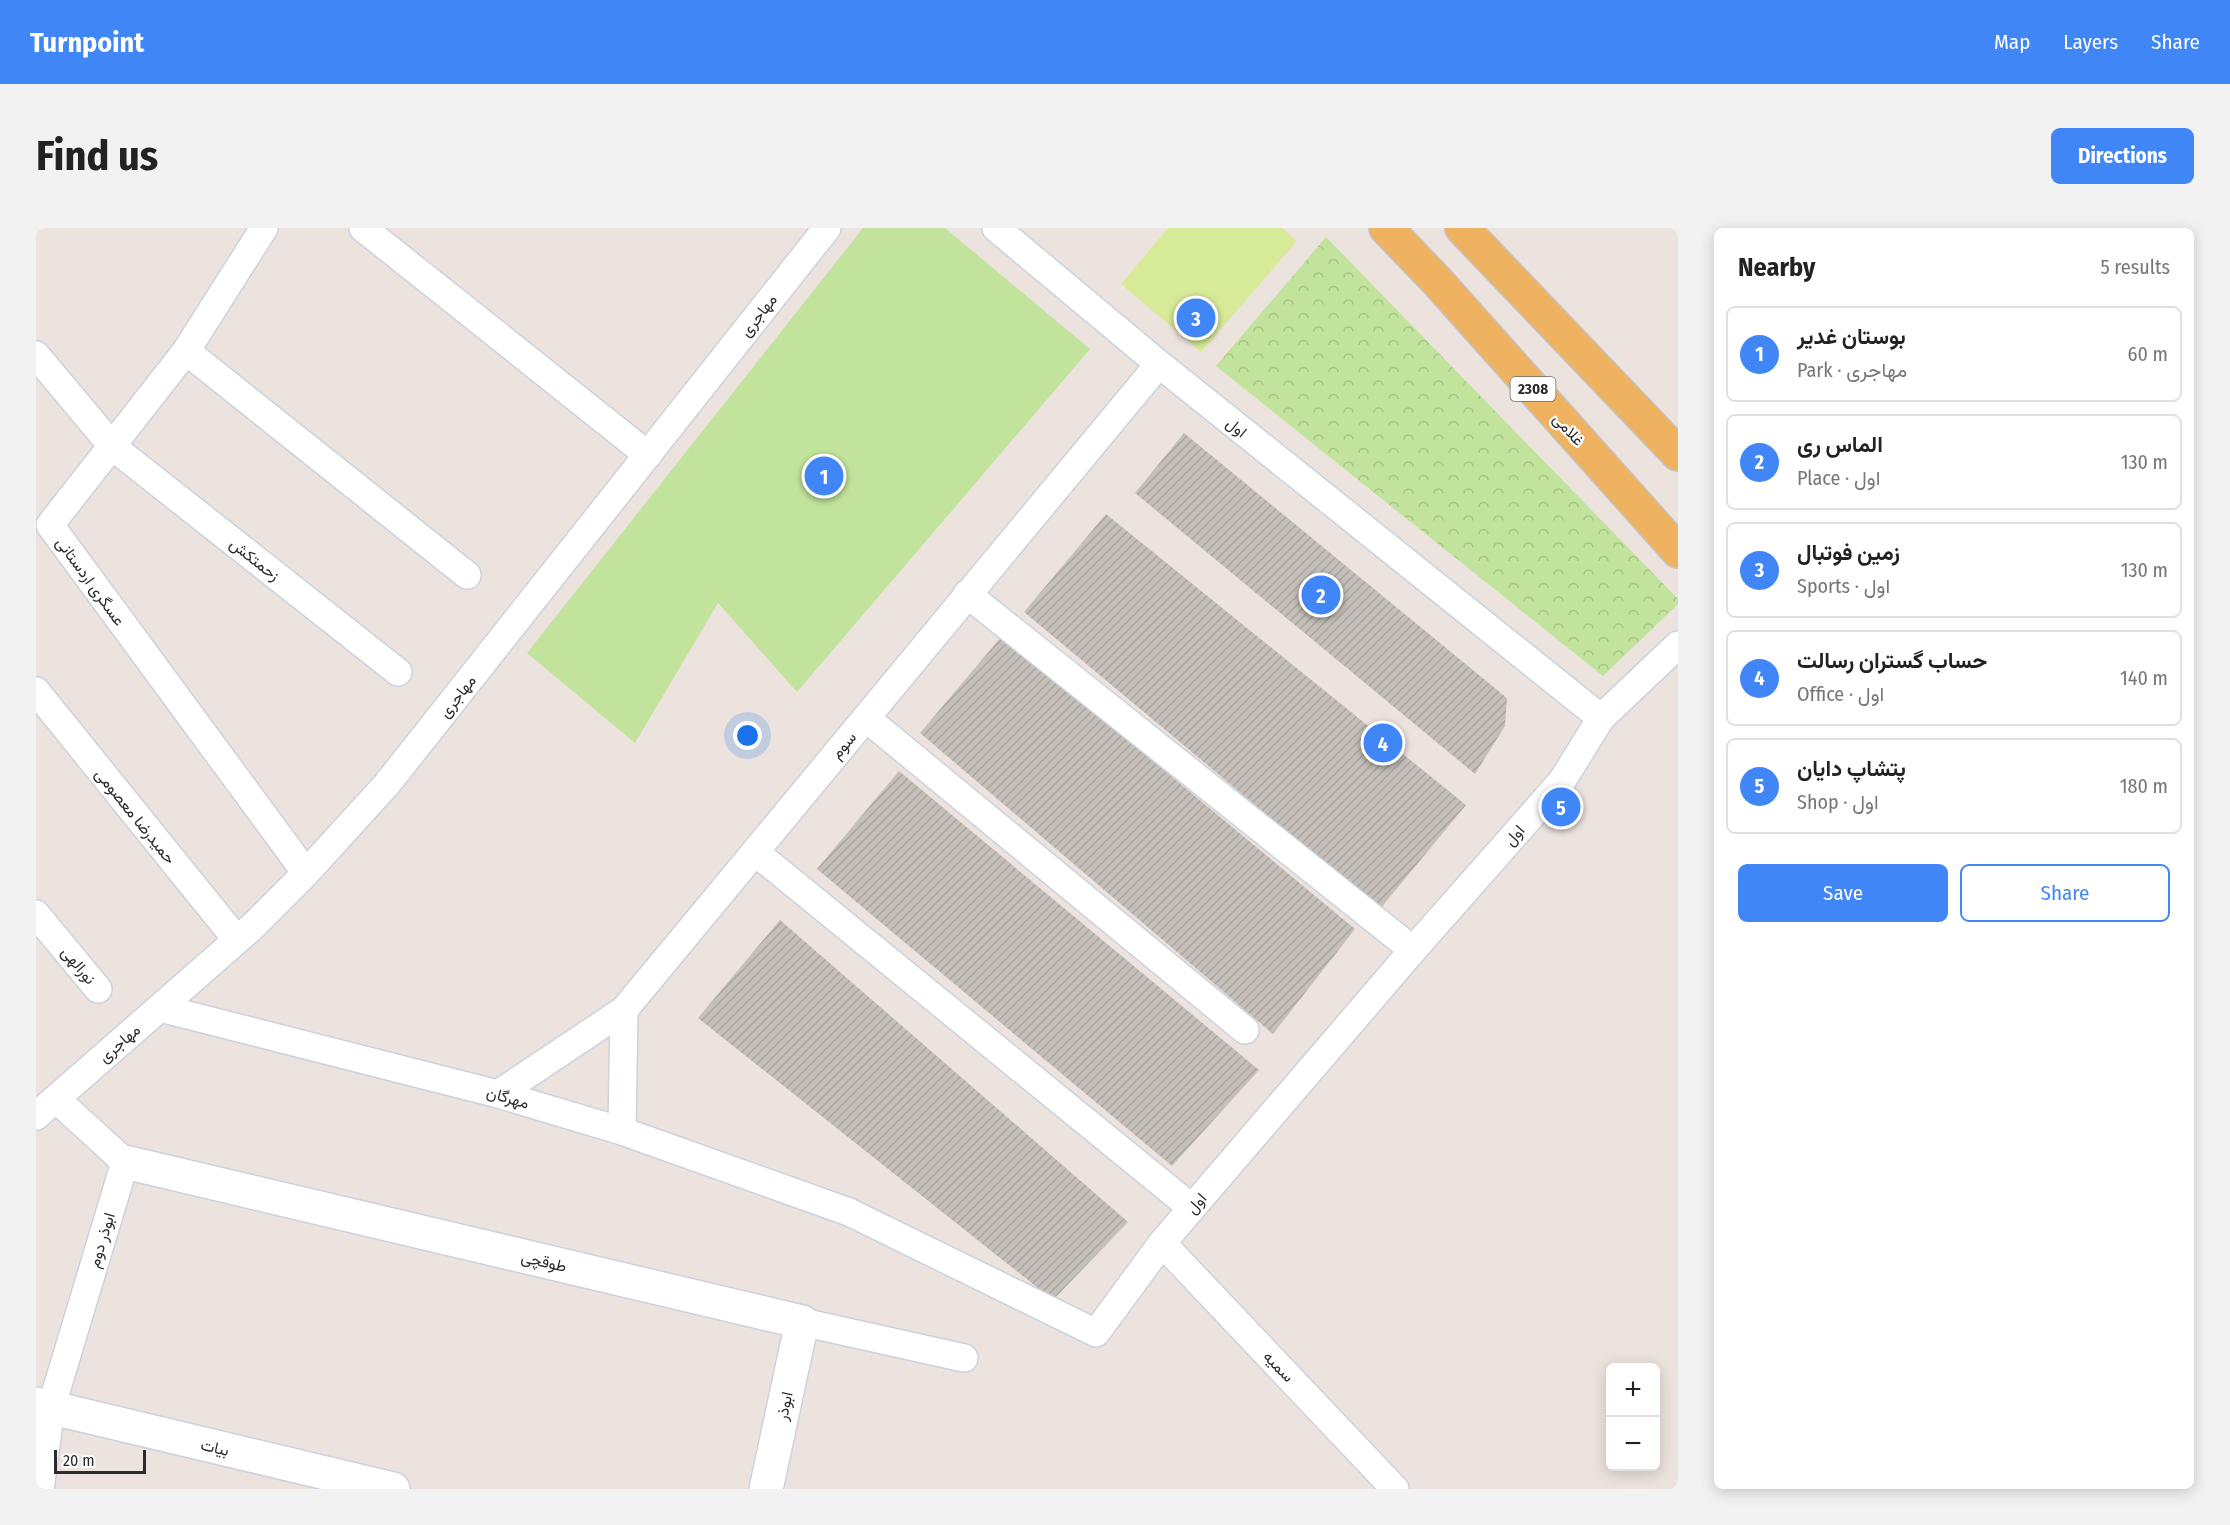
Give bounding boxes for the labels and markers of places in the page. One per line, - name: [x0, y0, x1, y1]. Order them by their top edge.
- pin: 3: [1176, 296, 1216, 340]
- pin: 1: [804, 454, 844, 498]
- pin: 2: [1302, 572, 1340, 617]
- pin: 4: [1364, 720, 1402, 766]
- pin: 5: [1542, 784, 1580, 830]

